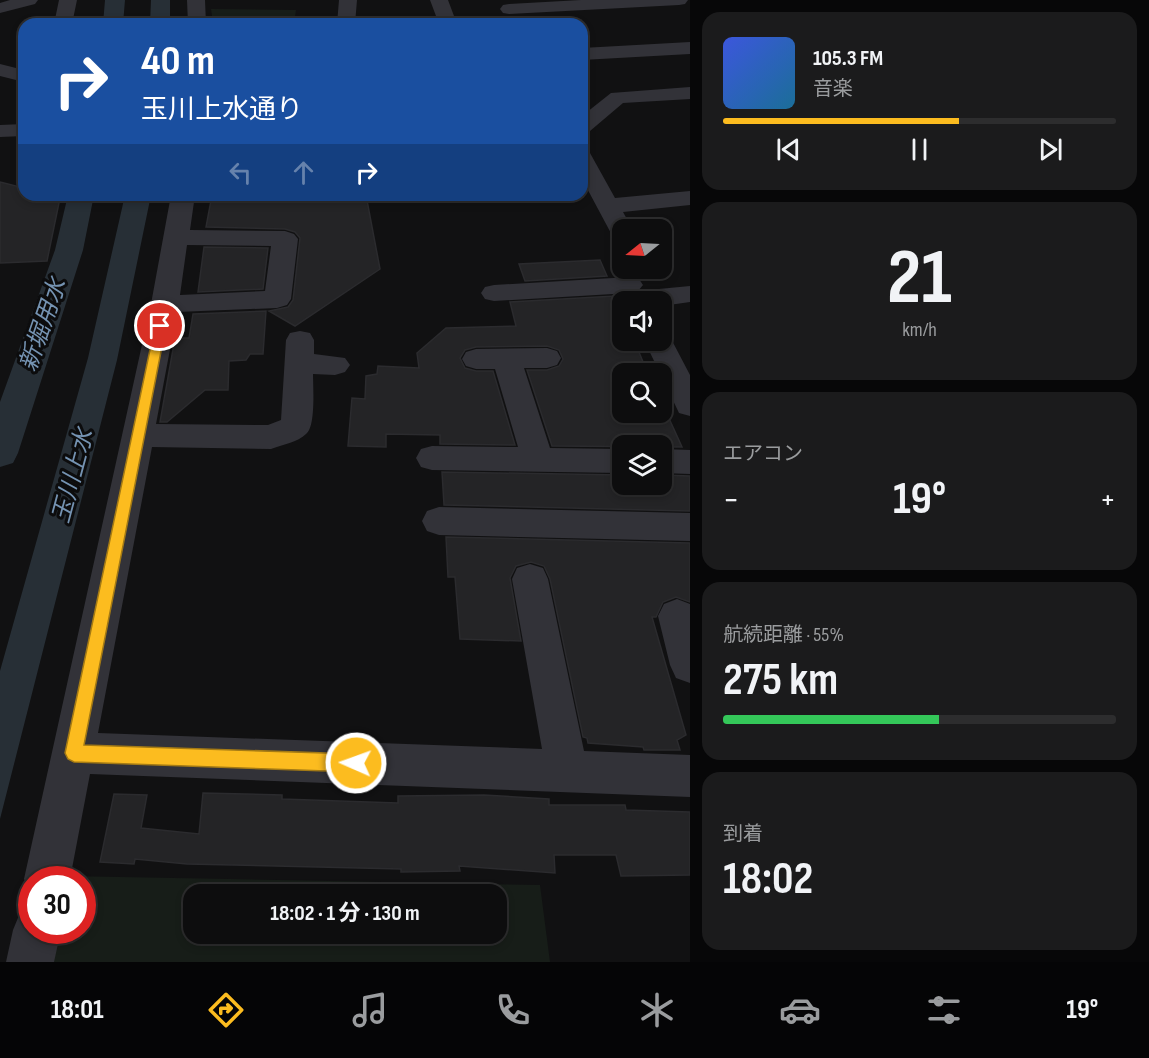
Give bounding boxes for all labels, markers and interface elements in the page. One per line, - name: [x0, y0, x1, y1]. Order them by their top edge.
- text: 40 m: [141, 36, 215, 87]
- icon: right: [42, 42, 120, 120]
- text: 105.3 FM: [813, 45, 883, 72]
- text: 音楽: [813, 77, 853, 101]
- text: 玉川上水通り: [141, 94, 303, 126]
- icon: previous: [772, 133, 805, 166]
- icon: pause: [903, 133, 936, 166]
- icon: next: [1034, 133, 1067, 166]
- icon: left: [224, 156, 257, 189]
- icon: ahead: [287, 156, 320, 189]
- icon: right: [350, 156, 383, 189]
- north arrow: [612, 219, 672, 279]
- map controls: [612, 219, 672, 495]
- text: 21: [887, 232, 952, 325]
- water label: 新堀用水: [14, 272, 73, 375]
- button: sound: [612, 291, 672, 351]
- pin: [134, 300, 185, 351]
- icon: arrive: [143, 309, 176, 342]
- text: km/h: [902, 318, 937, 342]
- button: search: [612, 363, 672, 423]
- water label: 玉川上水: [47, 423, 100, 526]
- button: layers: [612, 435, 672, 495]
- text: エアコン: [723, 442, 803, 466]
- text: 19°: [893, 472, 946, 527]
- text: −: [723, 480, 739, 520]
- text: +: [1100, 480, 1116, 520]
- text: 航続距離 · 55%: [723, 623, 844, 647]
- text: 275 km: [723, 653, 838, 708]
- position arrow: [324, 731, 388, 795]
- text: 到着: [723, 822, 763, 846]
- text: 18:02: [723, 852, 813, 907]
- speed limit sign: 30: [18, 866, 96, 944]
- text: 18:02 · 1 分 · 130 m: [270, 900, 420, 927]
- icon: directions: [205, 989, 247, 1031]
- icon: music: [349, 989, 391, 1031]
- icon: phone: [492, 989, 534, 1031]
- icon: climate: [636, 989, 678, 1031]
- icon: car: [779, 989, 821, 1031]
- icon: filters: [923, 989, 965, 1031]
- text: 18:01: [51, 994, 104, 1026]
- text: 19°: [1066, 994, 1098, 1026]

